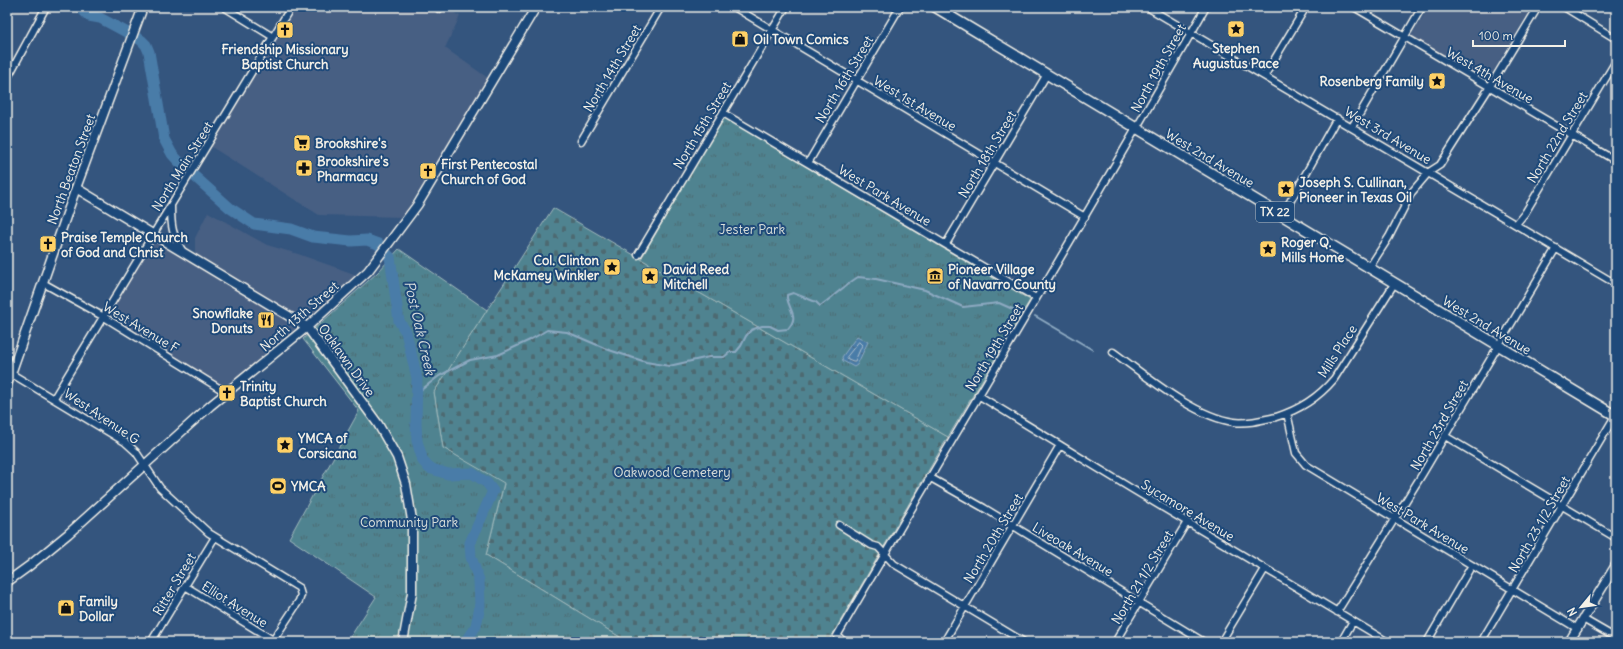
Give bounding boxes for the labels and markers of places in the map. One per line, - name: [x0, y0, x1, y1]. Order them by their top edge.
- place icon: Stephen Augustus Pace: [1226, 19, 1246, 39]
- church icon: Friendship Missionary Baptist Church: [275, 20, 295, 40]
- shop icon: Oil Town Comics: [730, 29, 750, 49]
- place label: Oil Town Comics: [753, 31, 849, 48]
- place label: Stephen Augustus Pace: [1193, 40, 1279, 72]
- place label: Friendship Missionary Baptist Church: [221, 41, 349, 73]
- place icon: Rosenberg Family: [1427, 71, 1447, 91]
- place label: Rosenberg Family: [1320, 73, 1424, 90]
- supermarket icon: Brookshire's: [292, 133, 312, 153]
- place label: Brookshire's: [315, 135, 387, 152]
- place label: Brookshire's Pharmacy: [317, 153, 389, 185]
- place label: First Pentecostal Church of God: [441, 156, 537, 188]
- pharmacy icon: Brookshire's Pharmacy: [294, 158, 314, 178]
- church icon: First Pentecostal Church of God: [418, 161, 438, 181]
- place label: Joseph S. Cullinan, Pioneer in Texas Oil: [1299, 174, 1412, 206]
- place icon: Joseph S. Cullinan, Pioneer in Texas Oil: [1276, 179, 1296, 199]
- place label: Praise Temple Church of God and Christ: [61, 229, 188, 261]
- church icon: Praise Temple Church of God and Christ: [38, 234, 58, 254]
- place label: Roger Q. Mills Home: [1281, 234, 1344, 266]
- place icon: Roger Q. Mills Home: [1258, 239, 1278, 259]
- place label: Col. Clinton McKamey Winkler: [494, 252, 600, 284]
- place icon: Col. Clinton McKamey Winkler: [602, 257, 622, 277]
- place label: David Reed Mitchell: [663, 261, 730, 293]
- place label: Pioneer Village of Navarro County: [948, 261, 1056, 293]
- place icon: David Reed Mitchell: [640, 266, 660, 286]
- museum icon: Pioneer Village of Navarro County: [925, 266, 945, 286]
- place label: Snowflake Donuts: [193, 305, 253, 337]
- restaurant icon: Snowflake Donuts: [256, 310, 276, 330]
- place label: Trinity Baptist Church: [240, 378, 327, 410]
- church icon: Trinity Baptist Church: [217, 383, 237, 403]
- place label: YMCA of Corsicana: [297, 430, 357, 462]
- place icon: YMCA of Corsicana: [275, 435, 295, 455]
- sports icon: YMCA: [268, 476, 288, 496]
- place label: YMCA: [290, 478, 326, 495]
- place label: Family Dollar: [79, 593, 118, 625]
- shop icon: Family Dollar: [56, 598, 76, 618]

